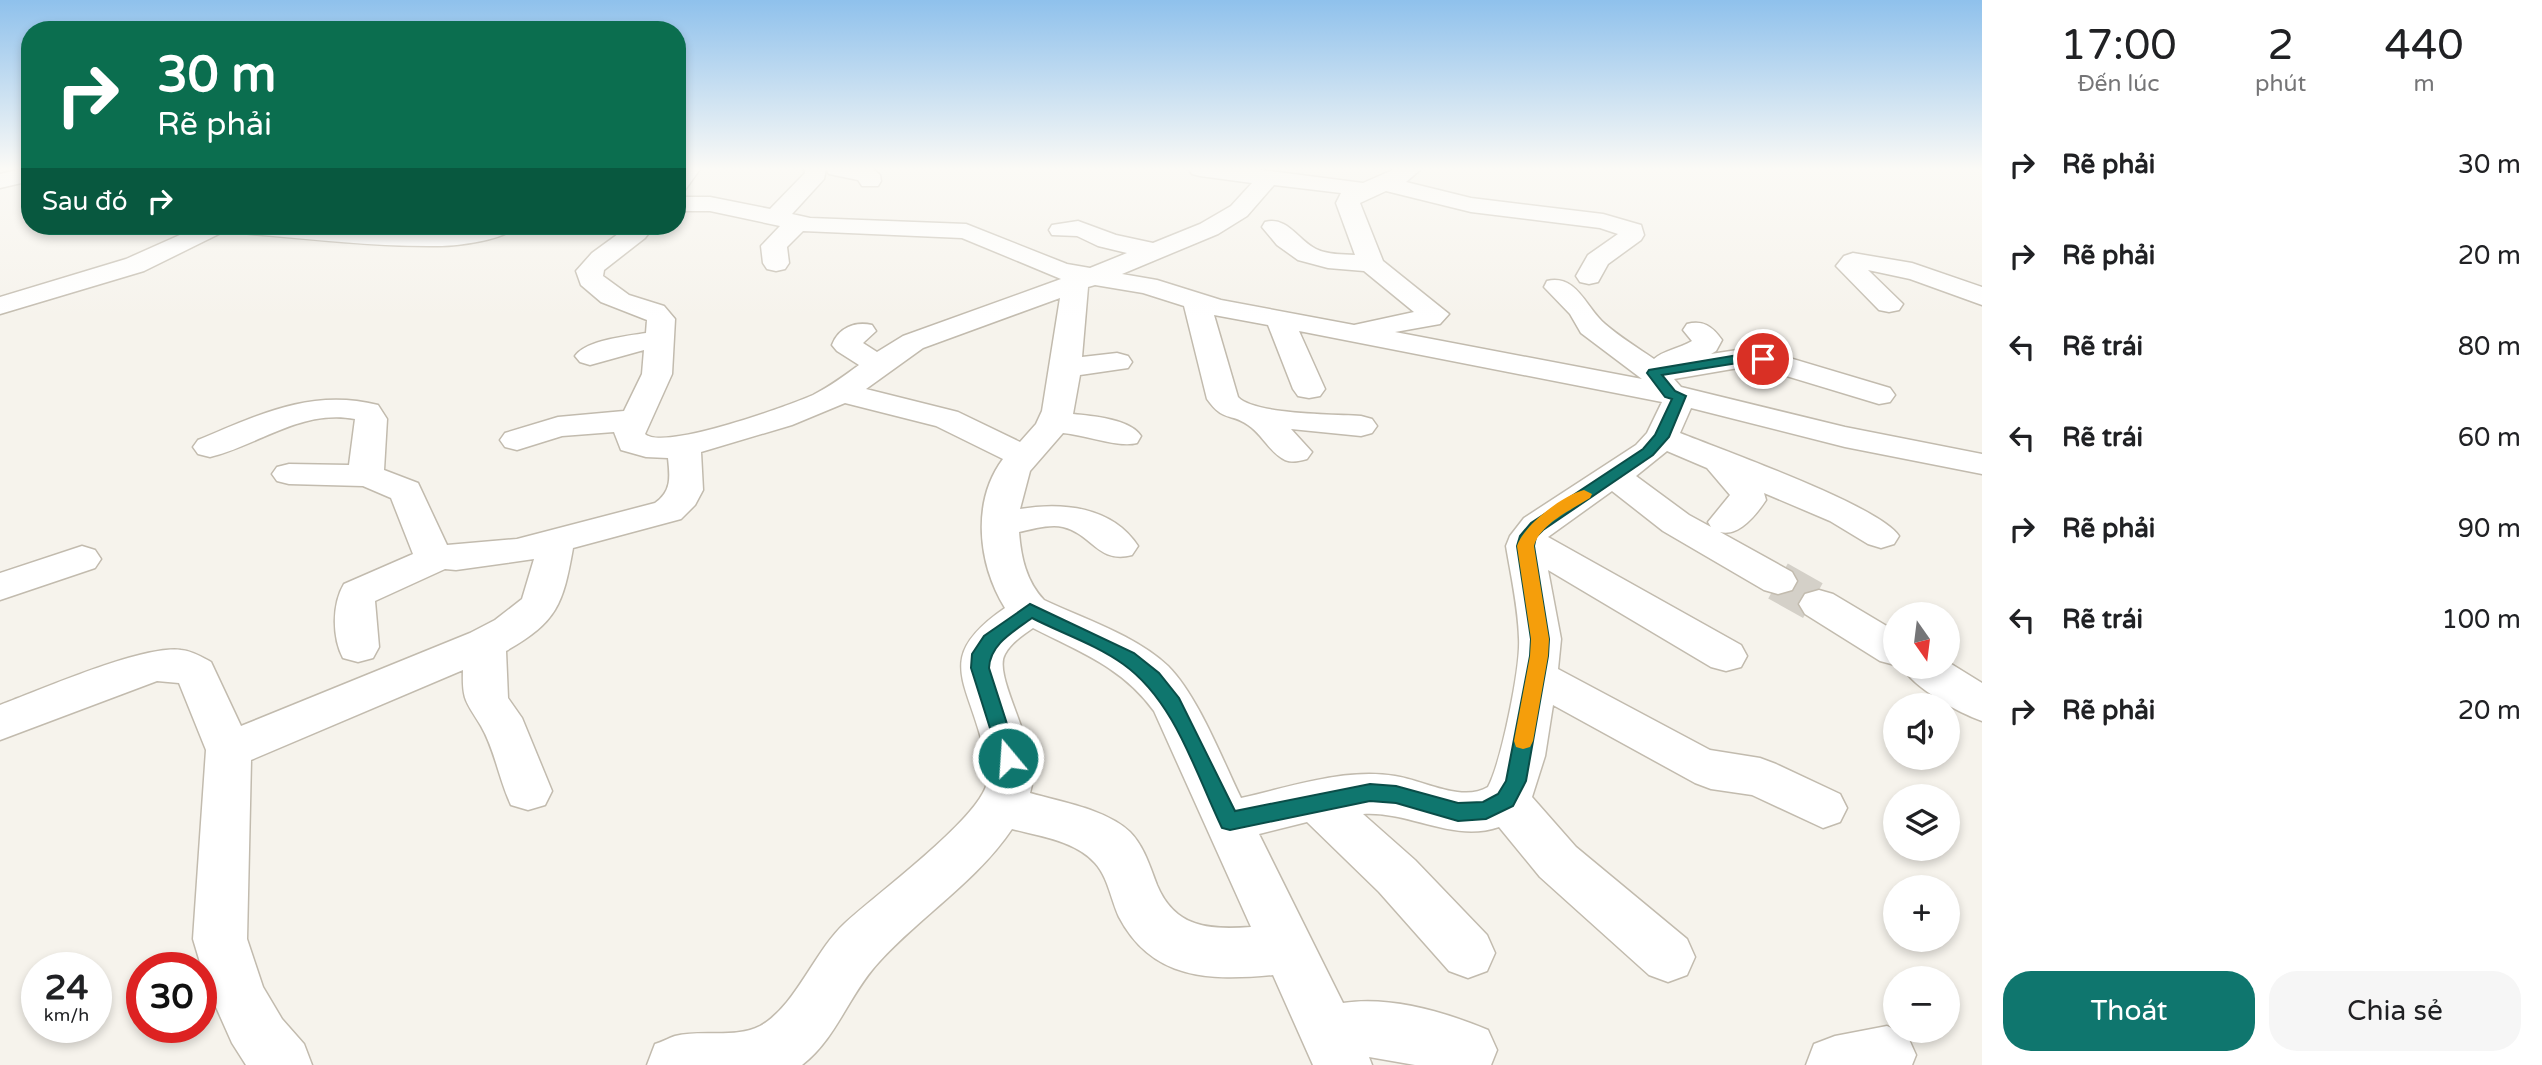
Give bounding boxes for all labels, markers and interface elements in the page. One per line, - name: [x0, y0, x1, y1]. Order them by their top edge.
- text: 17:00: [2060, 20, 2177, 71]
- text: 2: [2267, 20, 2294, 71]
- text: 440: [2385, 20, 2464, 71]
- text: 30 m: [157, 46, 276, 105]
- icon: right: [42, 49, 133, 140]
- text: Đến lúc: [2078, 70, 2159, 98]
- text: phút: [2255, 70, 2306, 98]
- text: m: [2414, 70, 2435, 98]
- text: Rẽ phải: [157, 106, 272, 144]
- icon: right: [2003, 146, 2041, 184]
- text: Rẽ phải: [2062, 149, 2155, 180]
- text: 30 m: [2458, 149, 2521, 180]
- icon: right: [141, 182, 179, 220]
- text: Sau đó: [42, 186, 127, 217]
- icon: right: [2003, 237, 2041, 275]
- text: Rẽ phải: [2062, 240, 2155, 271]
- text: 20 m: [2458, 240, 2521, 271]
- icon: left: [2003, 328, 2041, 366]
- pin: [1733, 329, 1793, 389]
- text: Rẽ trái: [2062, 331, 2143, 362]
- text: 80 m: [2458, 331, 2521, 362]
- icon: arrive: [1744, 340, 1782, 378]
- icon: left: [2003, 419, 2041, 457]
- text: Rẽ trái: [2062, 422, 2143, 453]
- text: 60 m: [2458, 422, 2521, 453]
- icon: right: [2003, 510, 2041, 548]
- text: Rẽ phải: [2062, 513, 2155, 544]
- text: 90 m: [2458, 513, 2521, 544]
- icon: left: [2003, 601, 2041, 639]
- north arrow: [1883, 602, 1960, 679]
- map controls: [1883, 602, 1960, 1043]
- text: Rẽ trái: [2062, 604, 2143, 635]
- text: 100 m: [2441, 604, 2521, 635]
- icon: right: [2003, 692, 2041, 730]
- button: sound: [1883, 693, 1960, 770]
- text: Rẽ phải: [2062, 695, 2155, 726]
- text: 20 m: [2458, 695, 2521, 726]
- position arrow: [971, 721, 1045, 795]
- button: layers: [1883, 784, 1960, 861]
- button: +: [1883, 875, 1960, 952]
- speed limit sign: 30: [126, 952, 217, 1043]
- button: −: [1883, 966, 1960, 1043]
- text: 24: [45, 967, 88, 1009]
- button: Thoát: [2003, 971, 2255, 1051]
- button: Chia sẻ: [2269, 971, 2521, 1051]
- text: km/h: [44, 1004, 89, 1026]

